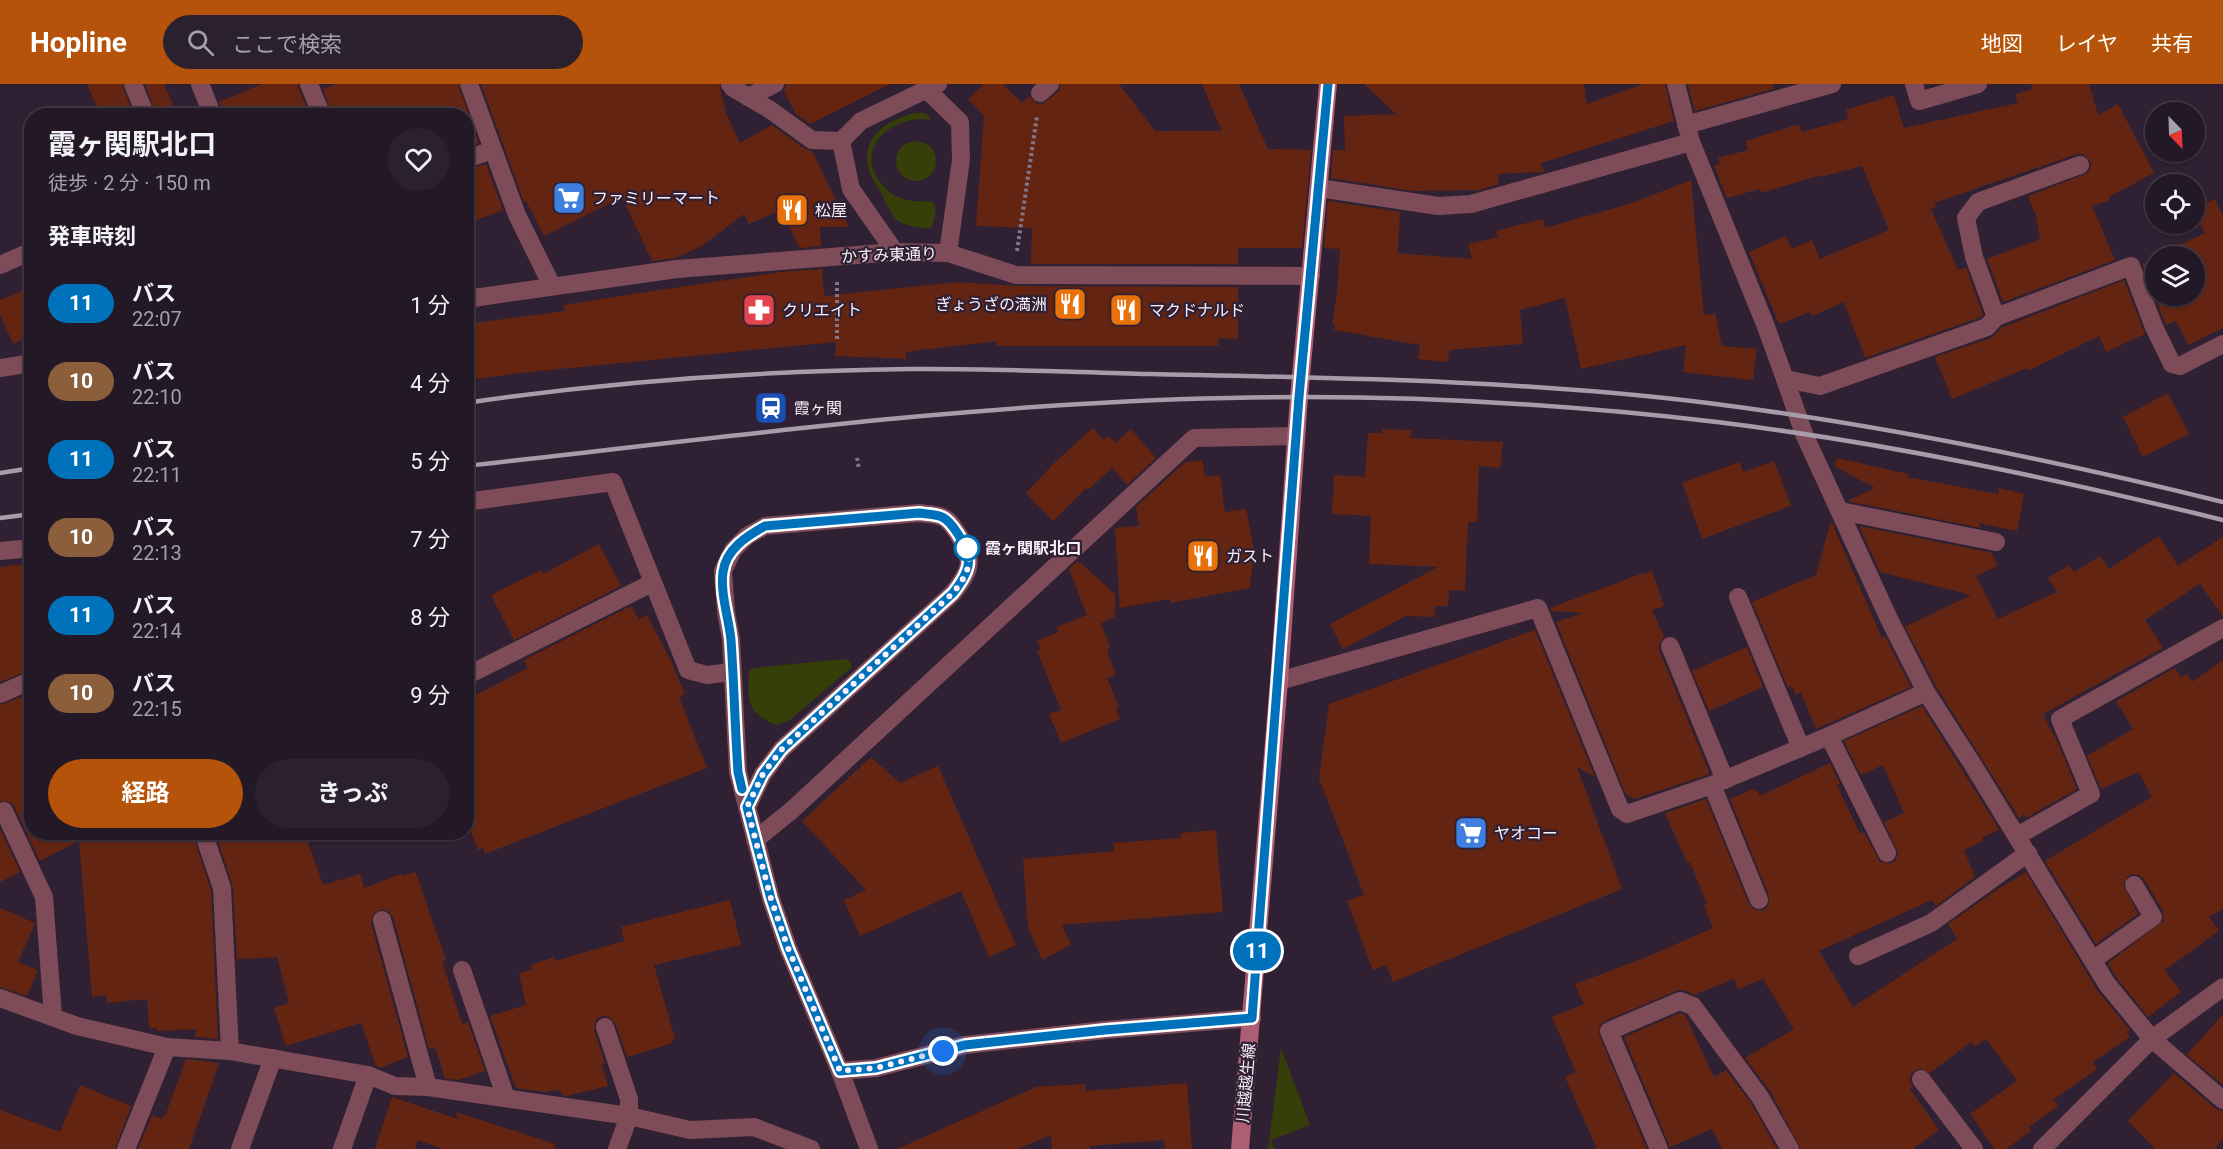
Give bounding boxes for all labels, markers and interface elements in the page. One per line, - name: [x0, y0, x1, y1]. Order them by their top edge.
- search box: [163, 15, 583, 69]
- text: Hopline: [30, 26, 127, 59]
- icon: search: [184, 26, 217, 59]
- text: ここで検索: [232, 32, 342, 57]
- text: 地図: [1981, 32, 2023, 56]
- text: レイヤ: [2056, 32, 2118, 56]
- text: 共有: [2151, 32, 2193, 56]
- north arrow: [2145, 102, 2205, 162]
- map controls: [2145, 102, 2205, 306]
- text: 霞ヶ関駅北口: [48, 128, 216, 161]
- button: heart: [387, 128, 450, 191]
- text: 徒歩 · 2 分 · 150 m: [48, 171, 211, 195]
- button: locate: [2145, 174, 2205, 234]
- supermarket icon: ファミリーマート: [551, 180, 587, 216]
- place label: ファミリーマート: [592, 189, 720, 208]
- restaurant icon: 松屋: [774, 192, 810, 228]
- place label: 松屋: [815, 201, 847, 220]
- text: 発車時刻: [48, 224, 136, 249]
- street label: かすみ東通り: [841, 244, 937, 266]
- button: layers: [2145, 246, 2205, 306]
- text: バス: [132, 281, 176, 306]
- restaurant icon: ぎょうざの満洲: [1052, 286, 1088, 322]
- text: 11: [69, 291, 93, 315]
- pharmacy icon: クリエイト: [741, 292, 777, 328]
- restaurant icon: マクドナルド: [1108, 292, 1144, 328]
- text: 1 分: [410, 293, 450, 318]
- place label: ぎょうざの満洲: [936, 295, 1047, 314]
- place label: クリエイト: [782, 301, 862, 320]
- place label: マクドナルド: [1149, 301, 1245, 320]
- text: 22:07: [132, 307, 182, 331]
- text: バス: [132, 359, 176, 384]
- text: 10: [69, 369, 93, 393]
- text: 4 分: [410, 371, 450, 396]
- text: 22:10: [132, 385, 182, 409]
- station icon: 霞ヶ関: [753, 390, 789, 426]
- place label: 霞ヶ関: [794, 399, 842, 418]
- text: バス: [132, 437, 176, 462]
- text: 11: [69, 447, 93, 471]
- text: 5 分: [410, 449, 450, 474]
- text: 22:11: [132, 463, 182, 487]
- text: バス: [132, 515, 176, 540]
- text: 10: [69, 525, 93, 549]
- text: 7 分: [410, 527, 450, 552]
- marker: 霞ヶ関駅北口: [954, 535, 980, 561]
- restaurant icon: ガスト: [1185, 538, 1221, 574]
- place label: 霞ヶ関駅北口: [985, 539, 1081, 558]
- text: 22:13: [132, 541, 182, 565]
- place label: ガスト: [1226, 547, 1274, 566]
- text: バス: [132, 593, 176, 618]
- text: 11: [69, 603, 93, 627]
- text: 8 分: [410, 605, 450, 630]
- text: 22:14: [132, 619, 182, 643]
- text: バス: [132, 671, 176, 696]
- text: 10: [69, 681, 93, 705]
- text: 9 分: [410, 683, 450, 708]
- text: 22:15: [132, 697, 182, 721]
- button: 経路: [48, 759, 243, 828]
- button: きっぷ: [255, 759, 450, 828]
- supermarket icon: ヤオコー: [1453, 815, 1489, 851]
- place label: ヤオコー: [1494, 824, 1558, 843]
- line badge: 11: [1230, 932, 1284, 970]
- text: 11: [1245, 939, 1269, 963]
- your location: [928, 1036, 958, 1066]
- street label: 川越越生線: [1233, 1042, 1259, 1124]

